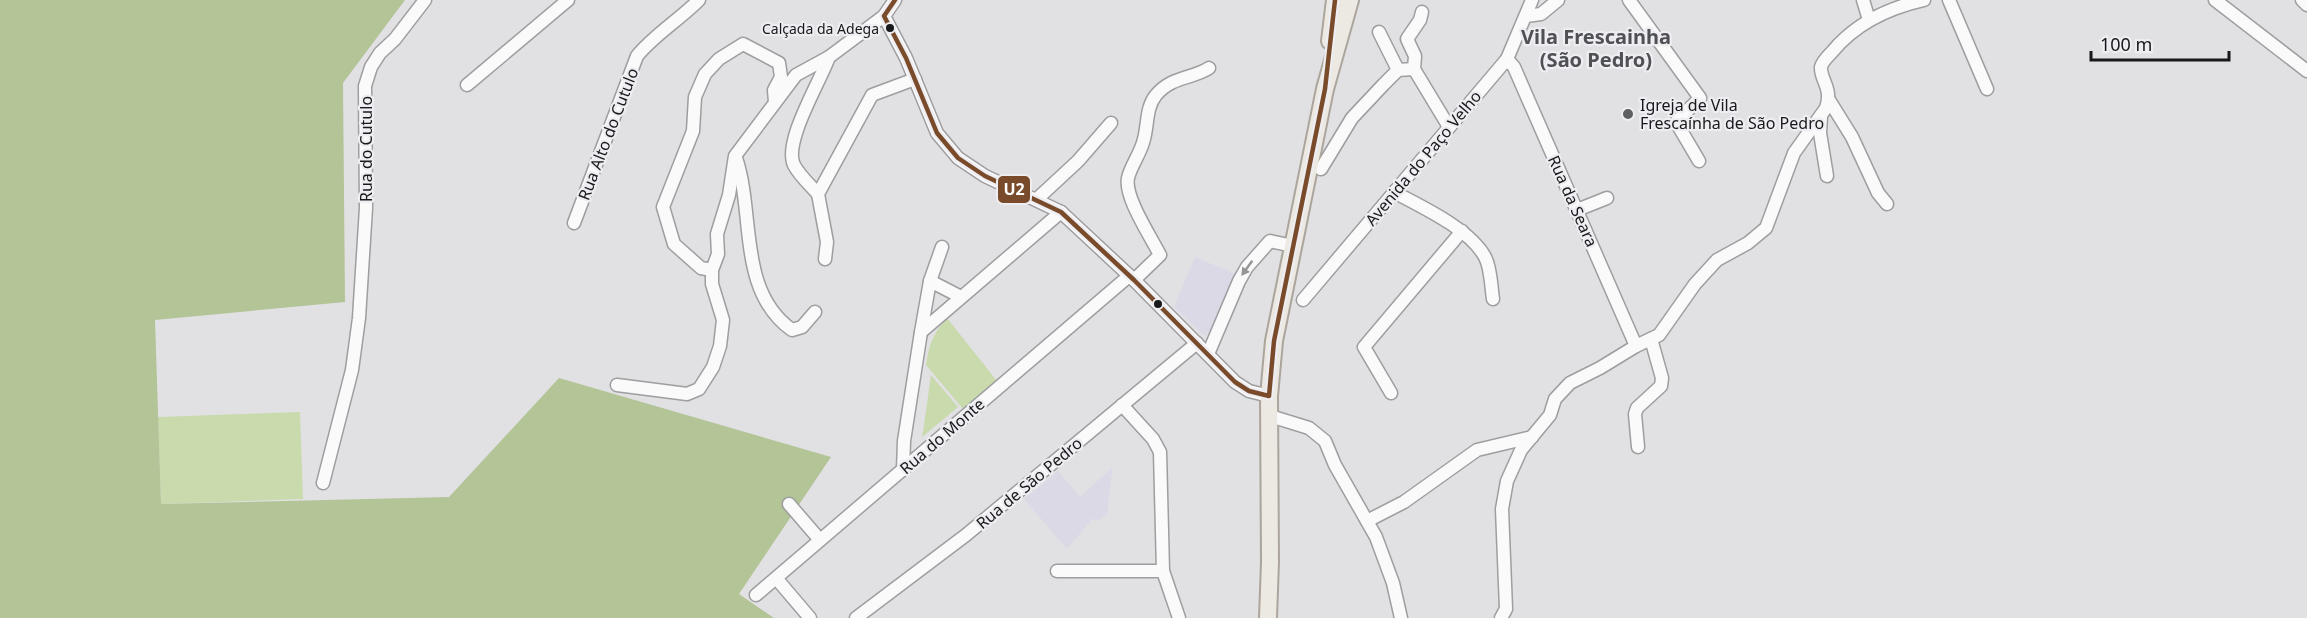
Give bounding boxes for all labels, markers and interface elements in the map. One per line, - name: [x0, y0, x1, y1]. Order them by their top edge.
- place label: Calçada da Adega: [762, 19, 879, 38]
- marker: Calçada da Adega: [884, 22, 896, 34]
- district label: Vila Frescainha (São Pedro): [1521, 23, 1671, 73]
- scale bar: [2091, 24, 2229, 62]
- text: 100 m: [2100, 32, 2152, 56]
- street label: Rua Alto do Cutulo: [573, 65, 643, 203]
- street label: Avenida do Paço Velho: [1360, 86, 1486, 230]
- place label: Igreja de Vila Frescaínha de São Pedro: [1640, 94, 1824, 134]
- street label: Rua do Cutulo: [355, 96, 377, 202]
- marker: Igreja de Vila Frescaínha de São Pedro: [1621, 107, 1635, 121]
- street label: Rua da Seara: [1543, 152, 1603, 250]
- line badge: U2: [997, 175, 1031, 204]
- text: U2: [1003, 178, 1025, 200]
- one-way arrow: [1241, 260, 1254, 276]
- unlabelled marker: [1152, 298, 1164, 310]
- street label: Rua do Monte: [895, 393, 989, 479]
- street label: Rua de São Pedro: [971, 432, 1087, 534]

